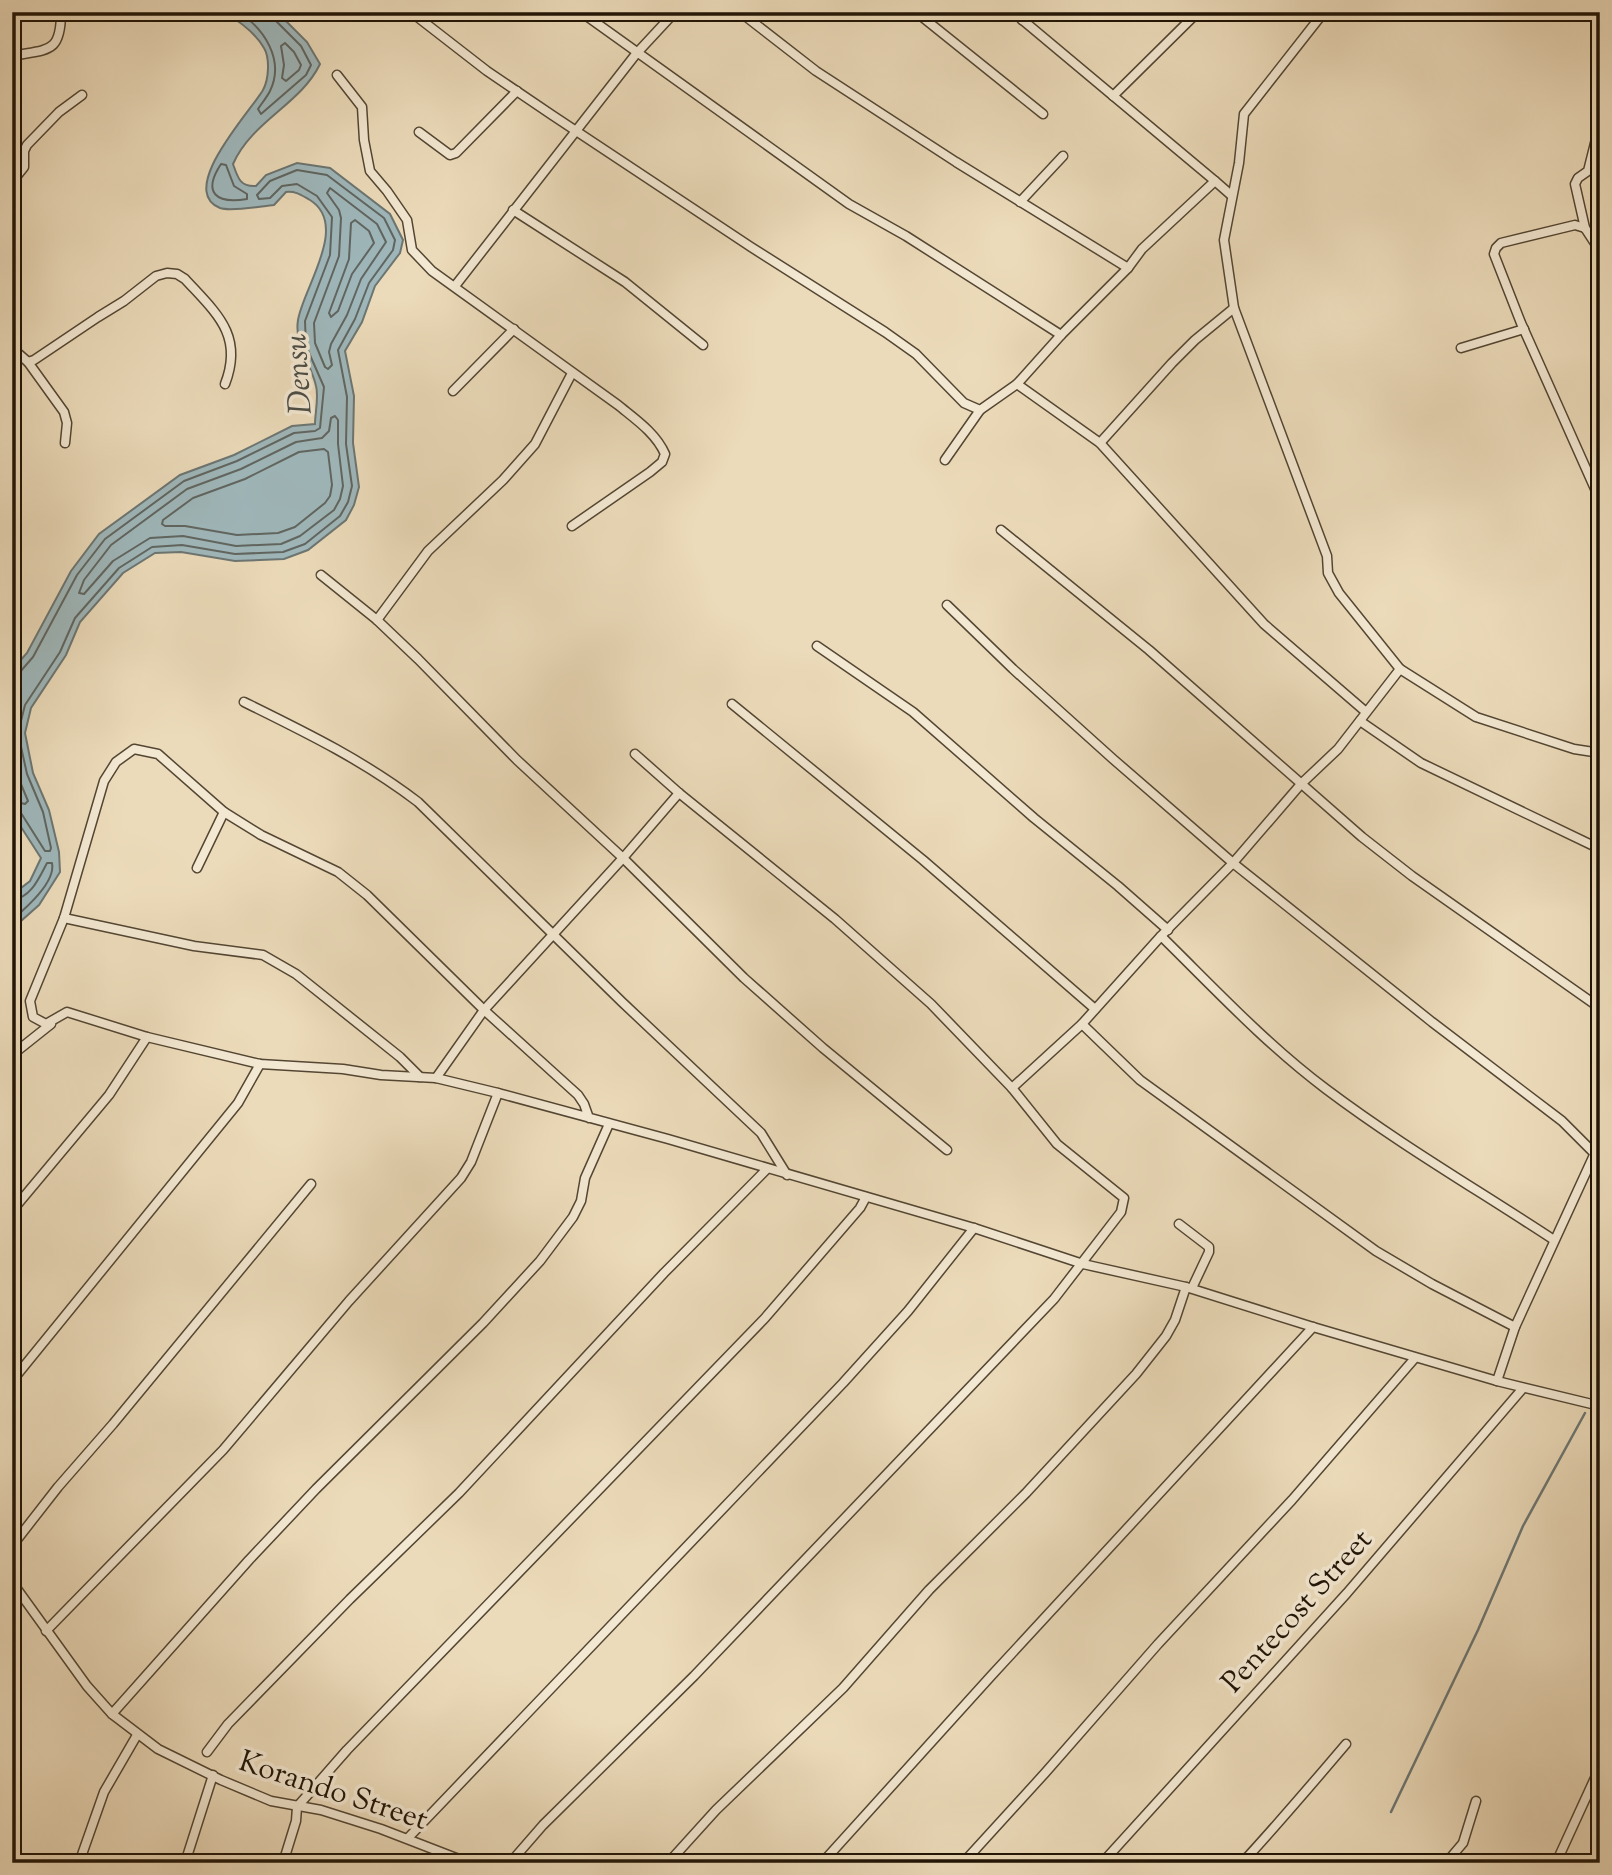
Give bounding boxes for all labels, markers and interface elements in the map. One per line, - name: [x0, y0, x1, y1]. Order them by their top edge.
- water label: Densu: [274, 332, 326, 416]
- street label: Pentecost Street: [1213, 1521, 1383, 1703]
- street label: Korando Street: [233, 1741, 433, 1843]

